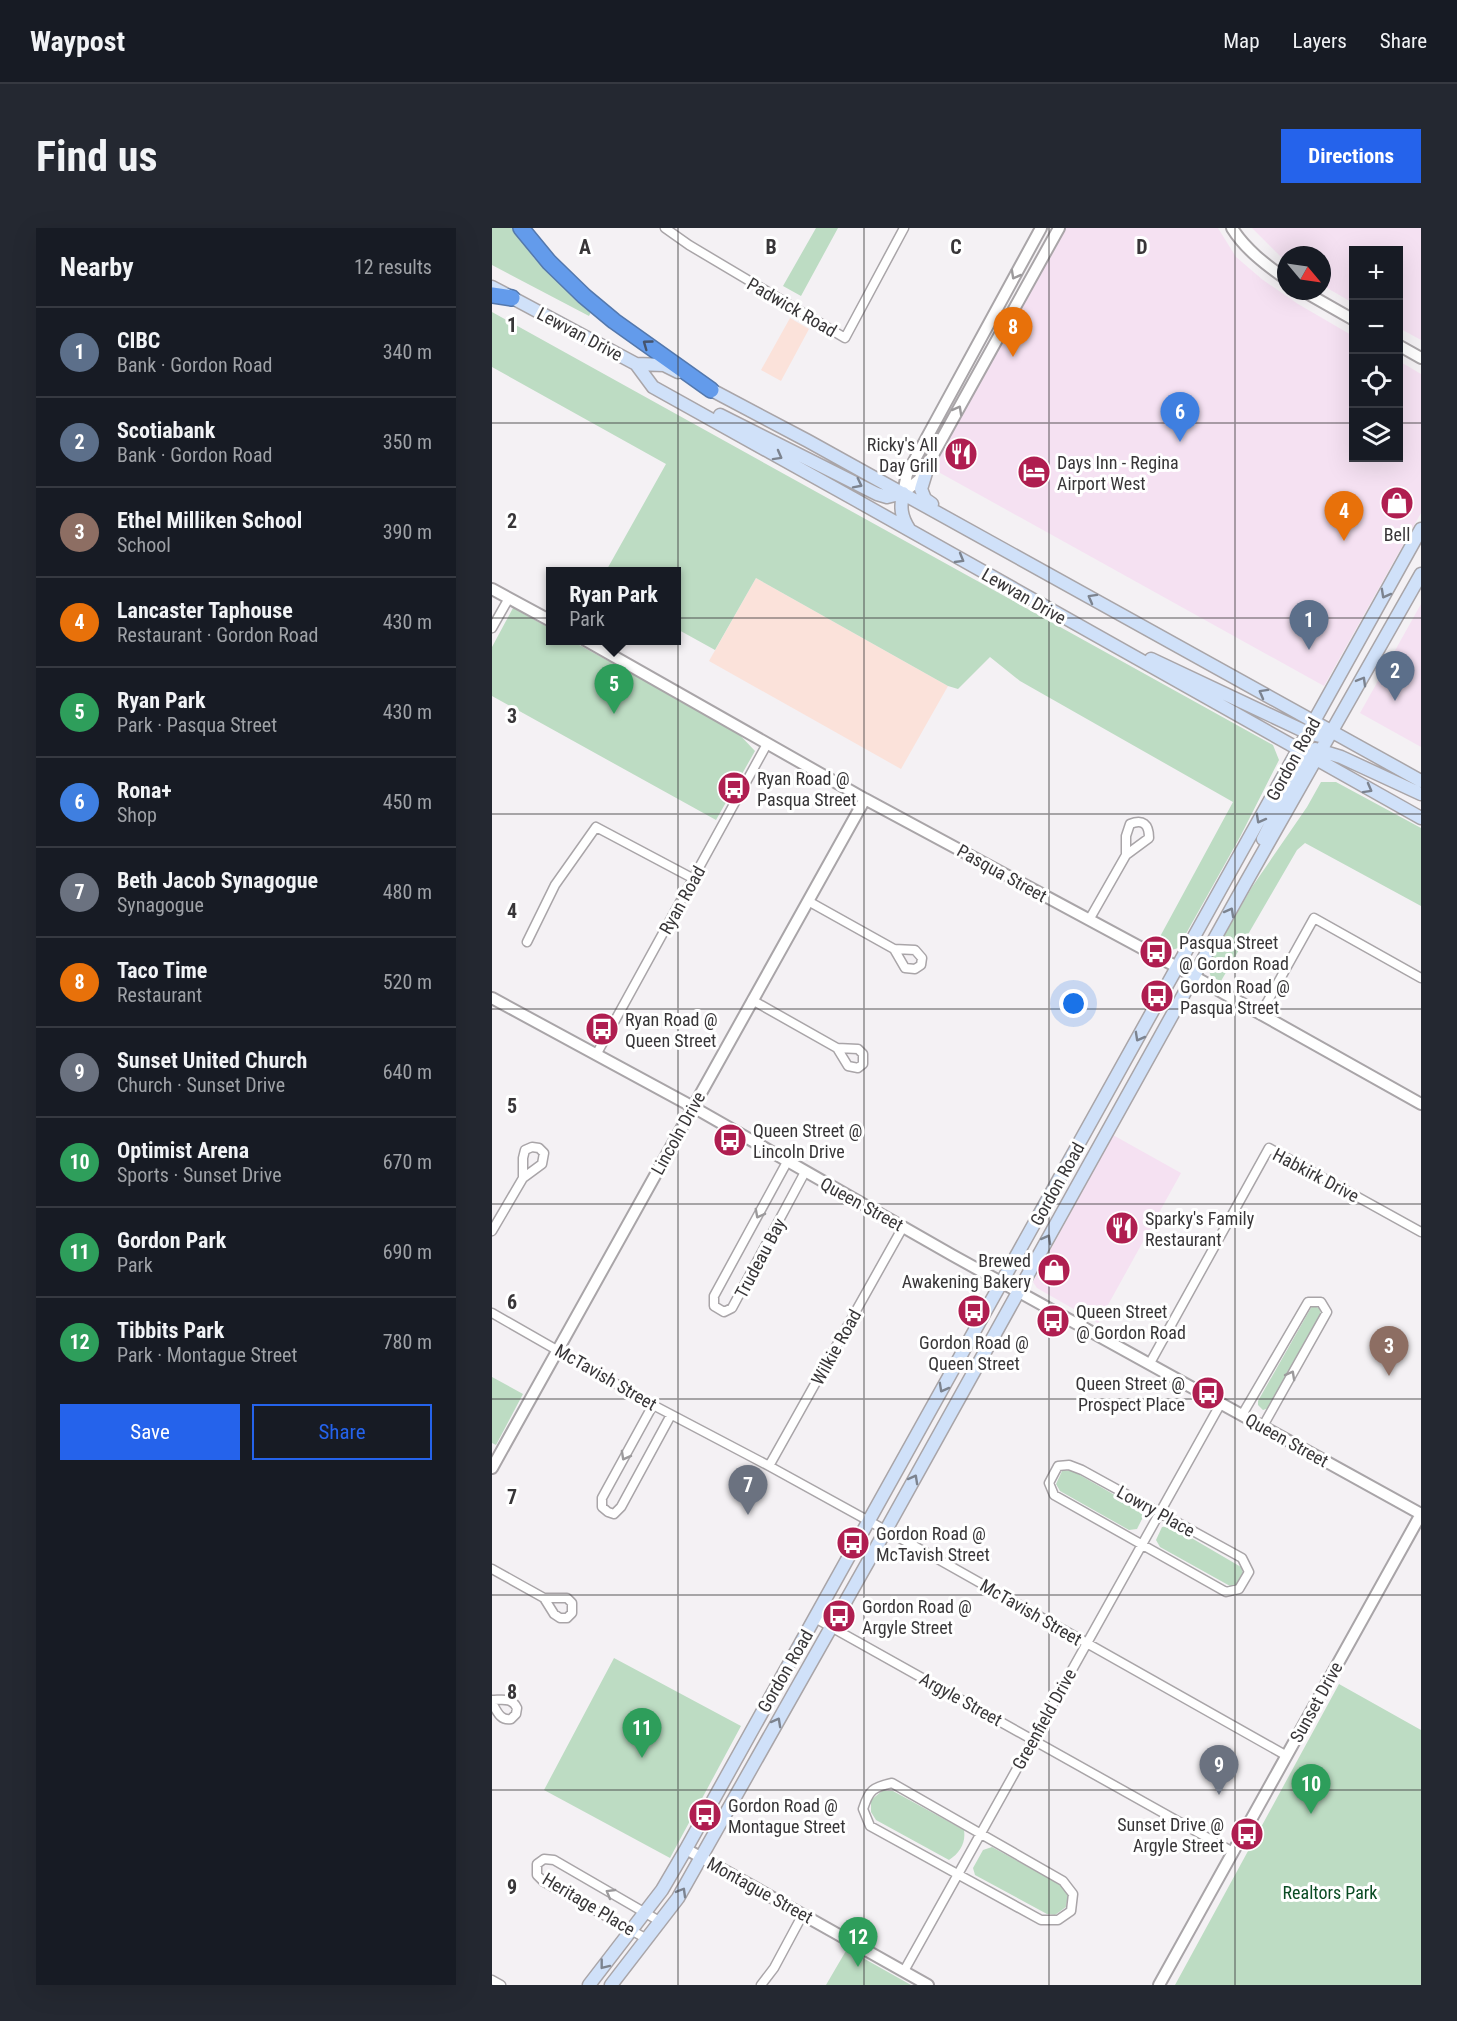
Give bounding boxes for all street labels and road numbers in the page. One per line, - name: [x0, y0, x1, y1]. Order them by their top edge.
- street label: Padwick Road: [743, 273, 841, 341]
- street label: Lewvan Drive: [534, 303, 626, 365]
- street label: Lewvan Drive: [978, 563, 1070, 629]
- street label: Gordon Road: [1262, 714, 1324, 804]
- street label: Pasqua Street: [953, 840, 1051, 906]
- street label: Ryan Road: [655, 862, 709, 938]
- street label: Lincoln Drive: [647, 1088, 709, 1178]
- street label: Gordon Road: [1026, 1139, 1088, 1229]
- street label: Habkirk Drive: [1269, 1144, 1363, 1206]
- street label: Queen Street: [817, 1173, 907, 1235]
- street label: Trudeau Bay: [730, 1214, 790, 1302]
- street label: Wilkie Road: [807, 1306, 865, 1388]
- street label: McTavish Street: [551, 1339, 661, 1415]
- street label: Queen Street: [1242, 1409, 1332, 1471]
- street label: Lowry Place: [1113, 1481, 1199, 1541]
- street label: McTavish Street: [976, 1574, 1086, 1650]
- street label: Gordon Road: [753, 1626, 817, 1716]
- street label: Sunset Drive: [1285, 1658, 1347, 1746]
- street label: Greenfield Drive: [1008, 1665, 1080, 1773]
- street label: Argyle Street: [916, 1668, 1006, 1730]
- street label: Montague Street: [703, 1852, 817, 1928]
- street label: Heritage Place: [539, 1868, 639, 1940]

